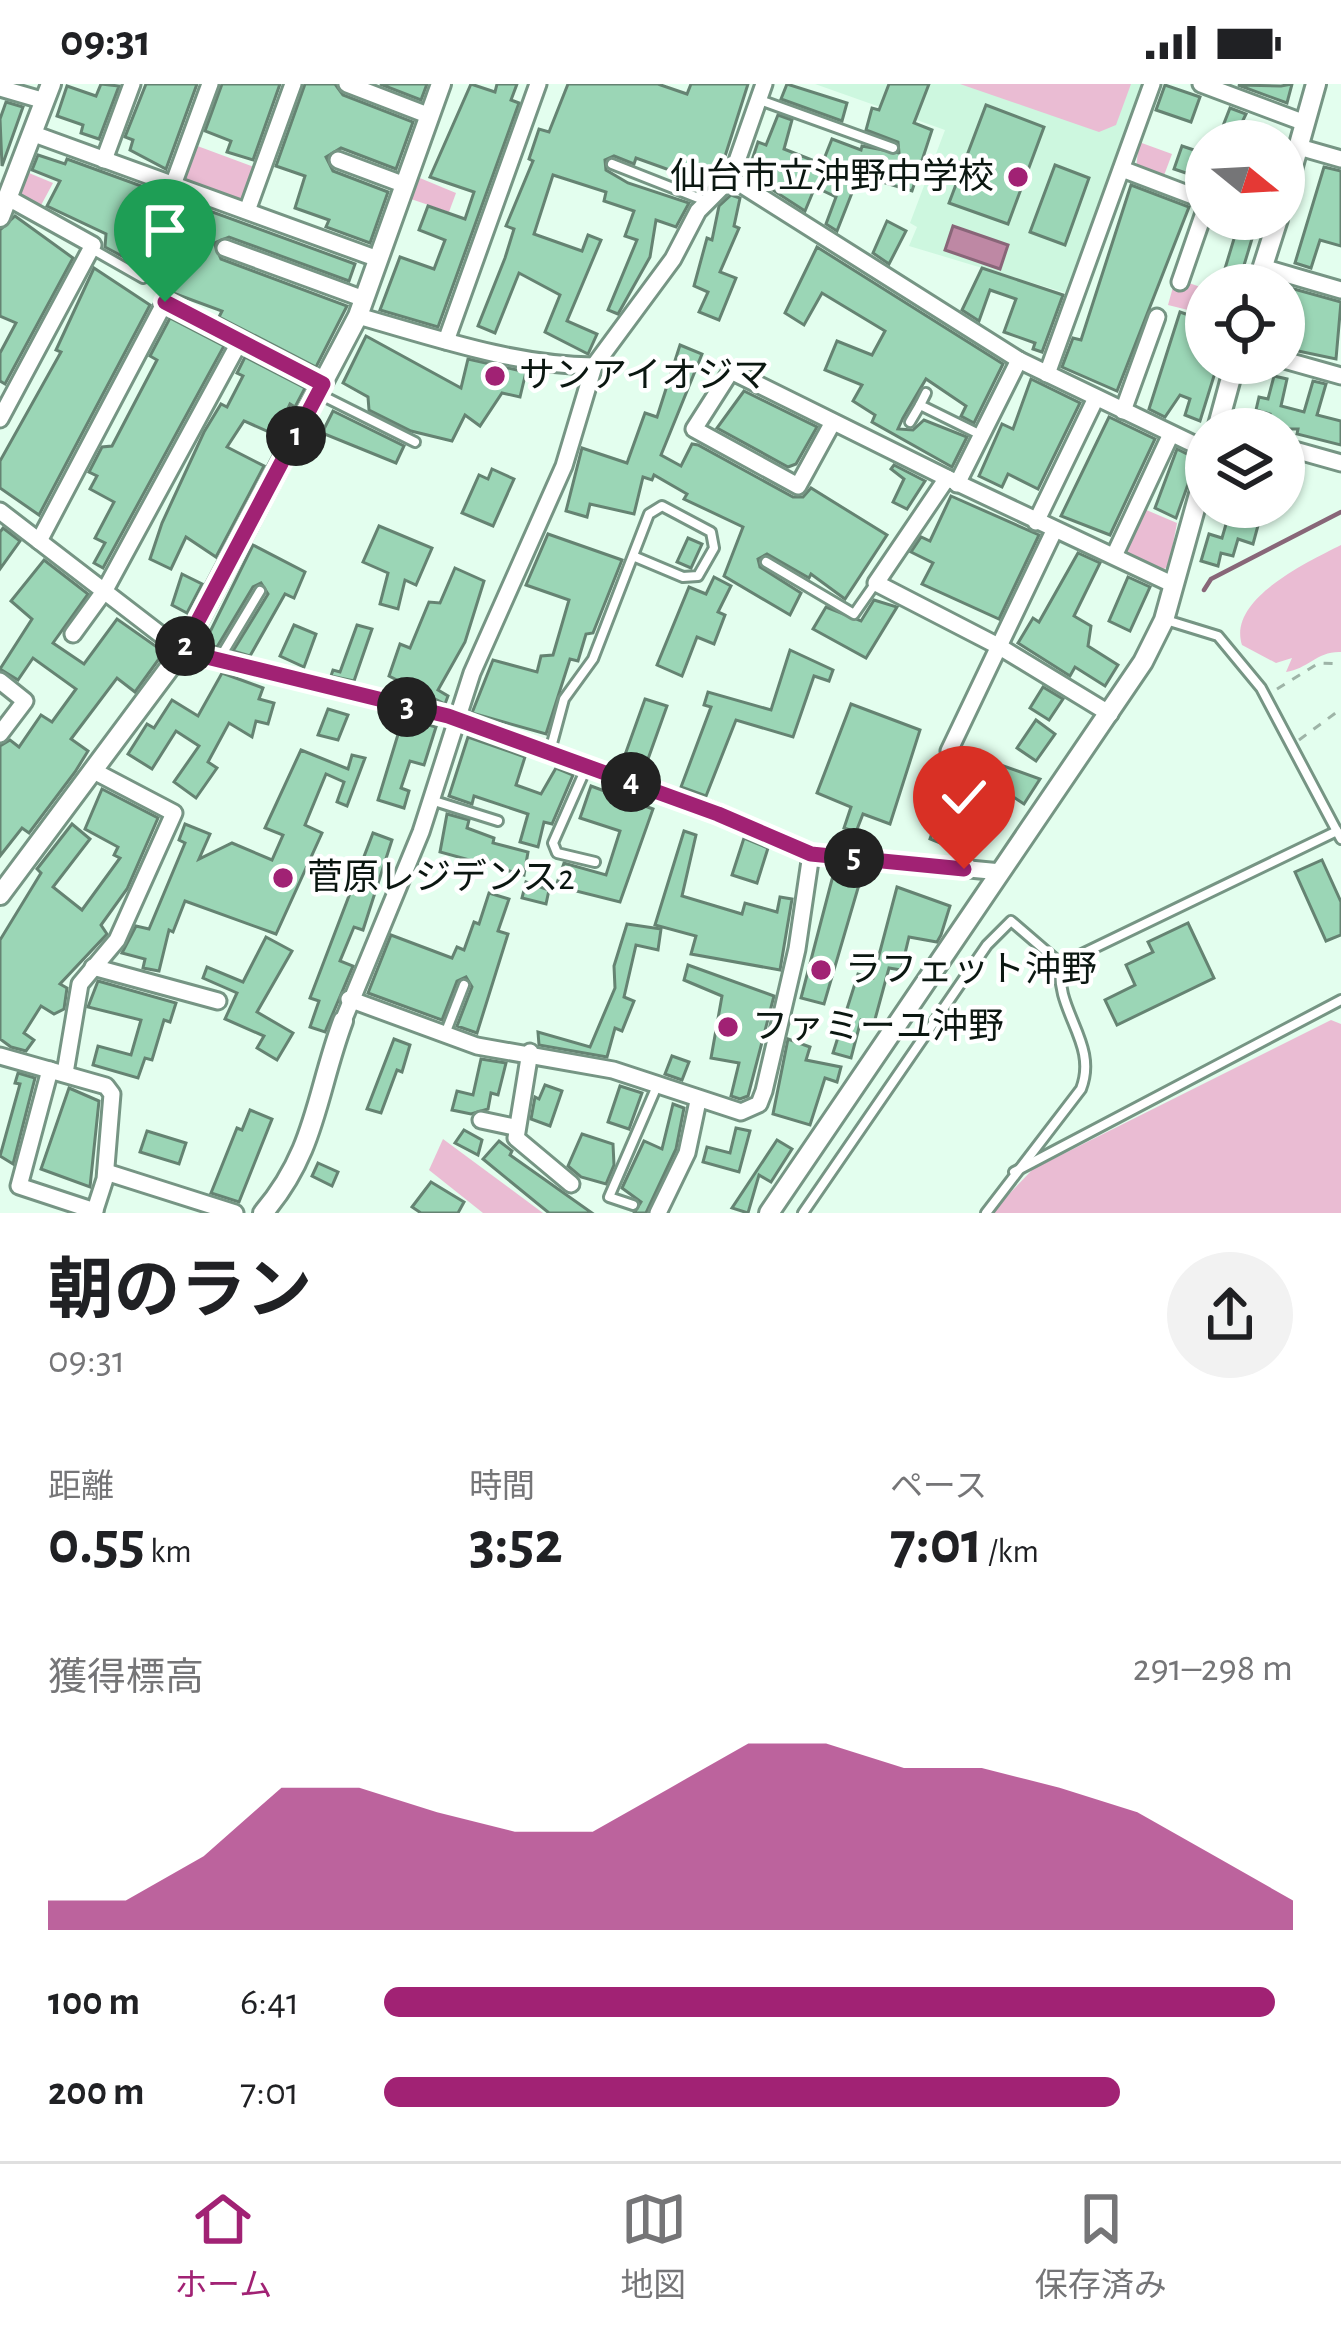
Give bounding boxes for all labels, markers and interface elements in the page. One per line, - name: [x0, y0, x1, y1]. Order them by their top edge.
- text: 09:31: [60, 19, 151, 64]
- north arrow: [1185, 120, 1305, 240]
- map controls: [1185, 120, 1305, 528]
- place label: 仙台市立沖野中学校: [670, 157, 994, 195]
- marker: 仙台市立沖野中学校: [1005, 164, 1031, 190]
- pin: [114, 179, 216, 302]
- icon: arrive: [132, 197, 198, 263]
- button: locate: [1185, 264, 1305, 384]
- place label: サンアイオジマ: [519, 358, 769, 394]
- marker: サンアイオジマ: [482, 363, 508, 389]
- pin: 1: [266, 406, 326, 466]
- button: layers: [1185, 408, 1305, 528]
- text: 1: [290, 419, 302, 452]
- pin: 2: [155, 616, 215, 676]
- text: 2: [177, 629, 193, 662]
- pin: 3: [377, 677, 437, 737]
- text: 3: [400, 690, 414, 723]
- pin: [913, 746, 1015, 869]
- pin: 4: [601, 752, 661, 812]
- icon: check: [931, 764, 997, 830]
- text: 4: [623, 765, 639, 798]
- pin: 5: [824, 828, 884, 888]
- text: 5: [847, 841, 861, 874]
- place label: 菅原レジデンス2: [307, 858, 575, 896]
- marker: 菅原レジデンス2: [270, 865, 296, 891]
- place label: ラフェット沖野: [845, 951, 1097, 988]
- marker: ラフェット沖野: [808, 957, 834, 983]
- place label: ファミーユ沖野: [752, 1008, 1004, 1045]
- marker: ファミーユ沖野: [715, 1014, 741, 1040]
- button: share: [1167, 1252, 1293, 1378]
- text: 朝のラン: [48, 1259, 312, 1325]
- text: 09:31: [48, 1341, 125, 1380]
- text: 距離: [48, 1471, 114, 1504]
- text: 時間: [469, 1471, 535, 1504]
- text: ペース: [890, 1471, 987, 1504]
- text: 0.55: [48, 1514, 145, 1574]
- text: 3:52: [469, 1514, 563, 1574]
- text: 7:01: [890, 1514, 983, 1574]
- text: km: [145, 1536, 192, 1569]
- text: /km: [983, 1536, 1039, 1569]
- text: 291–298 m: [1133, 1649, 1293, 1688]
- text: 獲得標高: [48, 1659, 204, 1698]
- text: 100 m: [48, 1983, 140, 2022]
- text: 6:41: [240, 1983, 299, 2022]
- text: 200 m: [48, 2073, 144, 2112]
- text: 7:01: [240, 2073, 299, 2112]
- tab: ホーム: [174, 2186, 272, 2307]
- tab: 地図: [621, 2186, 687, 2307]
- tab: 保存済み: [1035, 2186, 1167, 2307]

